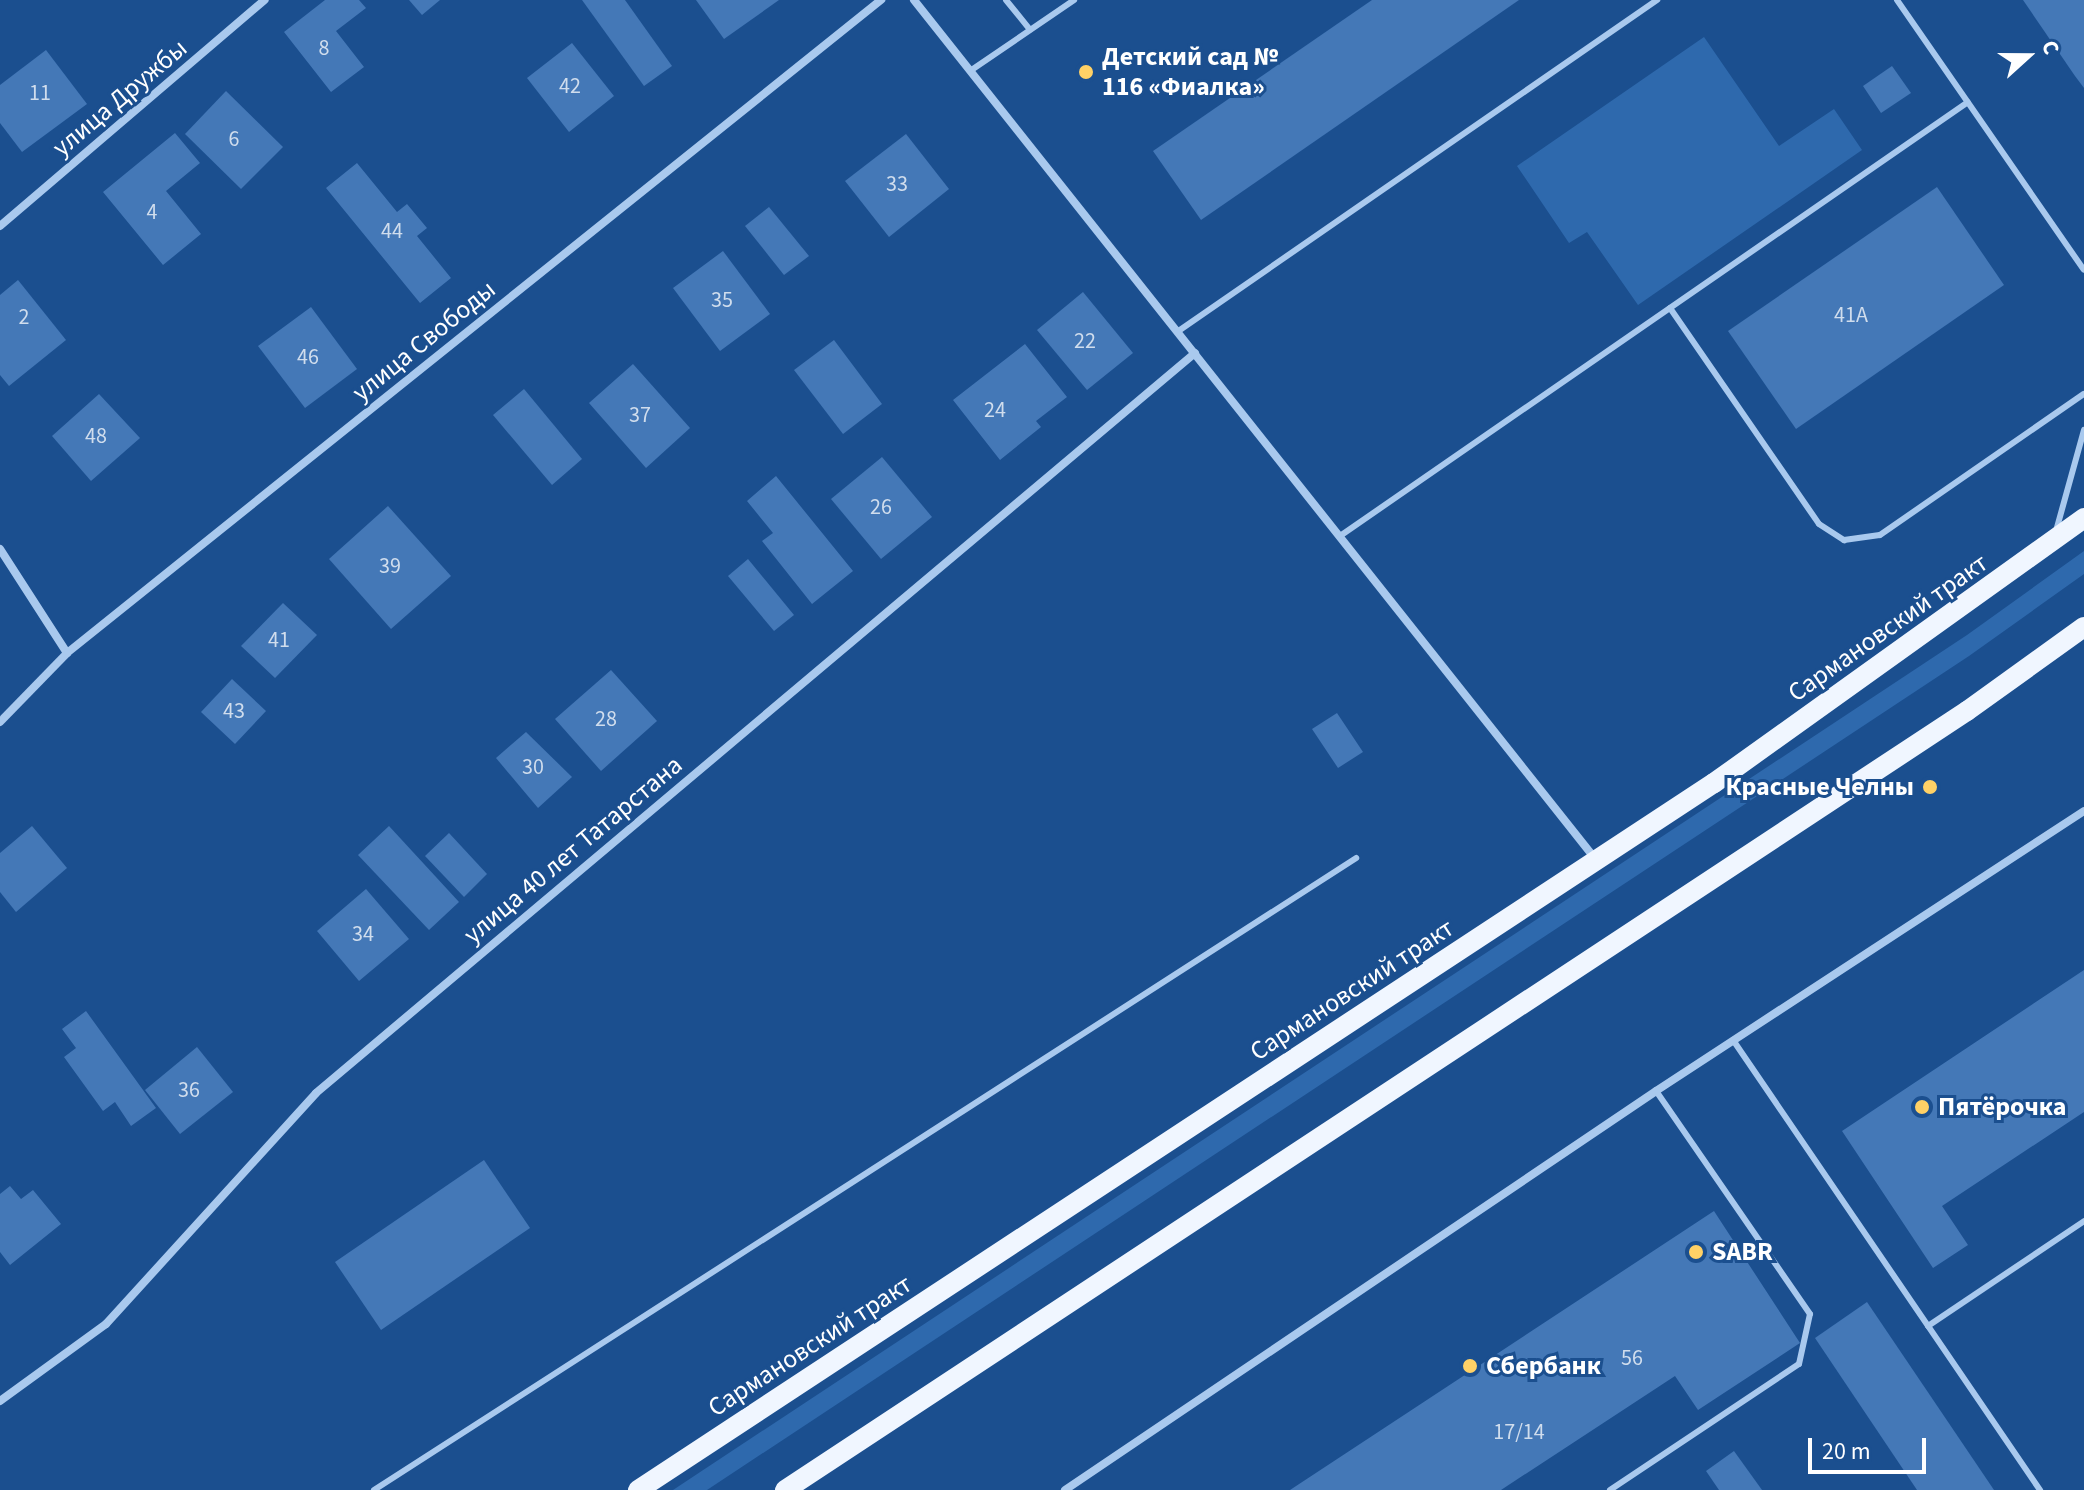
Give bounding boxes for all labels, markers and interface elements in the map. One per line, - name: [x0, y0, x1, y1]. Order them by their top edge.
- north arrow: [1988, 16, 2068, 96]
- street label: улица Дружбы: [46, 33, 194, 163]
- house number: 8: [319, 36, 329, 62]
- text: С: [2033, 36, 2068, 59]
- place label: Детский сад № 116 «Фиалка»: [1102, 41, 1278, 102]
- marker: Детский сад № 116 «Фиалка»: [1077, 63, 1095, 81]
- house number: 42: [559, 74, 581, 100]
- house number: 11: [29, 81, 51, 107]
- house number: 6: [229, 127, 239, 153]
- house number: 33: [886, 172, 908, 198]
- house number: 4: [147, 200, 157, 226]
- house number: 44: [381, 219, 403, 245]
- street label: улица Свободы: [346, 274, 502, 408]
- house number: 35: [711, 288, 733, 314]
- house number: 41А: [1834, 303, 1868, 329]
- house number: 2: [19, 305, 29, 331]
- house number: 22: [1074, 329, 1096, 355]
- house number: 46: [297, 345, 319, 371]
- house number: 24: [984, 398, 1006, 424]
- house number: 37: [629, 403, 651, 429]
- house number: 48: [85, 424, 107, 450]
- house number: 26: [870, 495, 892, 521]
- street label: Сармановский тракт: [1782, 547, 1994, 709]
- house number: 39: [379, 554, 401, 580]
- house number: 41: [268, 628, 290, 654]
- house number: 43: [223, 699, 245, 725]
- house number: 28: [595, 707, 617, 733]
- street label: улица 40 лет Татарстана: [457, 749, 689, 951]
- house number: 30: [522, 755, 544, 781]
- place label: Красные Челны: [1725, 771, 1914, 803]
- marker: Красные Челны: [1921, 778, 1939, 796]
- street label: Сармановский тракт: [1244, 912, 1460, 1068]
- house number: 34: [352, 922, 374, 948]
- house number: 36: [178, 1078, 200, 1104]
- place label: Пятёрочка: [1938, 1091, 2067, 1123]
- marker: Пятёрочка: [1913, 1098, 1931, 1116]
- place label: SABR: [1712, 1236, 1773, 1268]
- marker: SABR: [1687, 1243, 1705, 1261]
- street label: Сармановский тракт: [702, 1268, 918, 1424]
- house number: 56: [1621, 1346, 1643, 1372]
- place label: Сбербанк: [1486, 1350, 1601, 1382]
- marker: Сбербанк: [1461, 1357, 1479, 1375]
- house number: 17/14: [1493, 1420, 1545, 1446]
- scale bar: [1812, 1422, 1930, 1472]
- text: 20 m: [1822, 1434, 1871, 1469]

